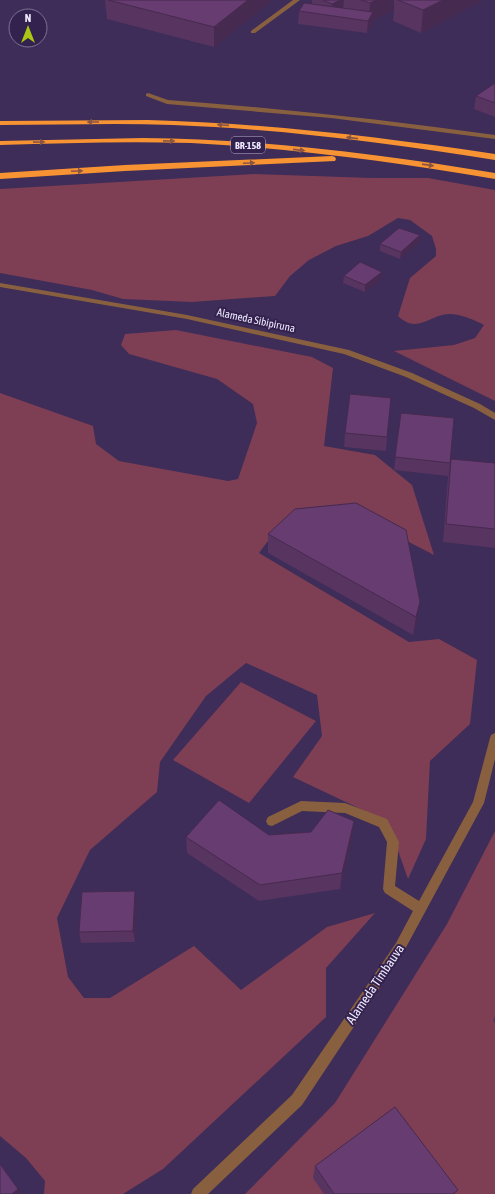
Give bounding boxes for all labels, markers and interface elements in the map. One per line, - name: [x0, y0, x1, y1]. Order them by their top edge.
- north arrow: [8, 8, 48, 48]
- text: N: [25, 12, 31, 24]
- one-way arrow: [86, 119, 99, 125]
- one-way arrow: [217, 122, 229, 129]
- one-way arrow: [346, 134, 358, 141]
- road number: BR-158: [231, 137, 265, 153]
- one-way arrow: [163, 138, 176, 144]
- one-way arrow: [33, 139, 46, 145]
- one-way arrow: [293, 146, 305, 153]
- one-way arrow: [243, 159, 255, 166]
- one-way arrow: [422, 162, 434, 169]
- one-way arrow: [71, 168, 84, 174]
- street label: Alameda Sibipiruna: [216, 306, 296, 334]
- street label: Alameda Timbauva: [343, 941, 407, 1027]

